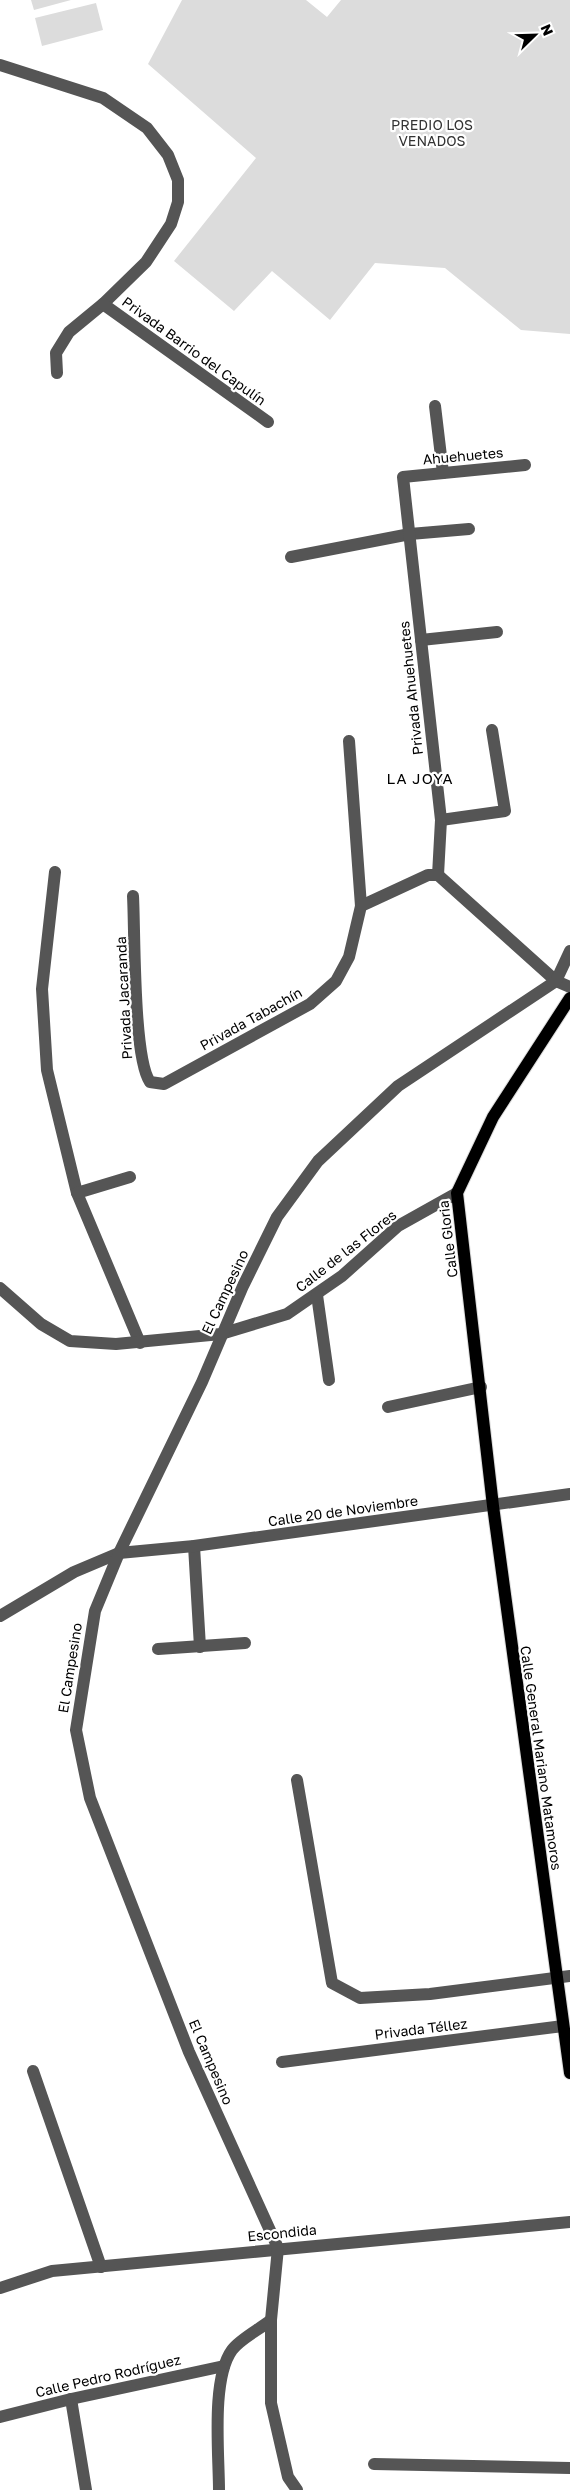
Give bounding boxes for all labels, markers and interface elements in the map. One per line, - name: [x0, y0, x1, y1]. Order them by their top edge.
- north arrow: [510, 10, 560, 60]
- text: N: [538, 22, 557, 38]
- park label: PREDIO LOS VENADOS: [391, 116, 473, 149]
- street label: Privada Barrio del Capulín: [119, 293, 270, 409]
- street label: Ahuehuetes: [422, 444, 504, 467]
- street label: Privada Ahuehuetes: [395, 620, 426, 756]
- district label: LA JOYA: [387, 769, 453, 787]
- street label: Privada Jacaranda: [112, 936, 135, 1060]
- street label: Privada Tabachín: [197, 983, 305, 1054]
- street label: Calle Gloria: [434, 1200, 461, 1279]
- street label: Calle de las Flores: [292, 1206, 400, 1295]
- street label: El Campesino: [198, 1247, 252, 1337]
- street label: Calle 20 de Noviembre: [267, 1492, 419, 1529]
- street label: El Campesino: [54, 1622, 85, 1714]
- street label: Calle General Mariano Matamoros: [517, 1645, 566, 1871]
- street label: Privada Téllez: [374, 2014, 468, 2043]
- street label: El Campesino: [186, 2016, 237, 2107]
- street label: Escondida: [247, 2220, 317, 2245]
- street label: Calle Pedro Rodríguez: [33, 2350, 182, 2401]

